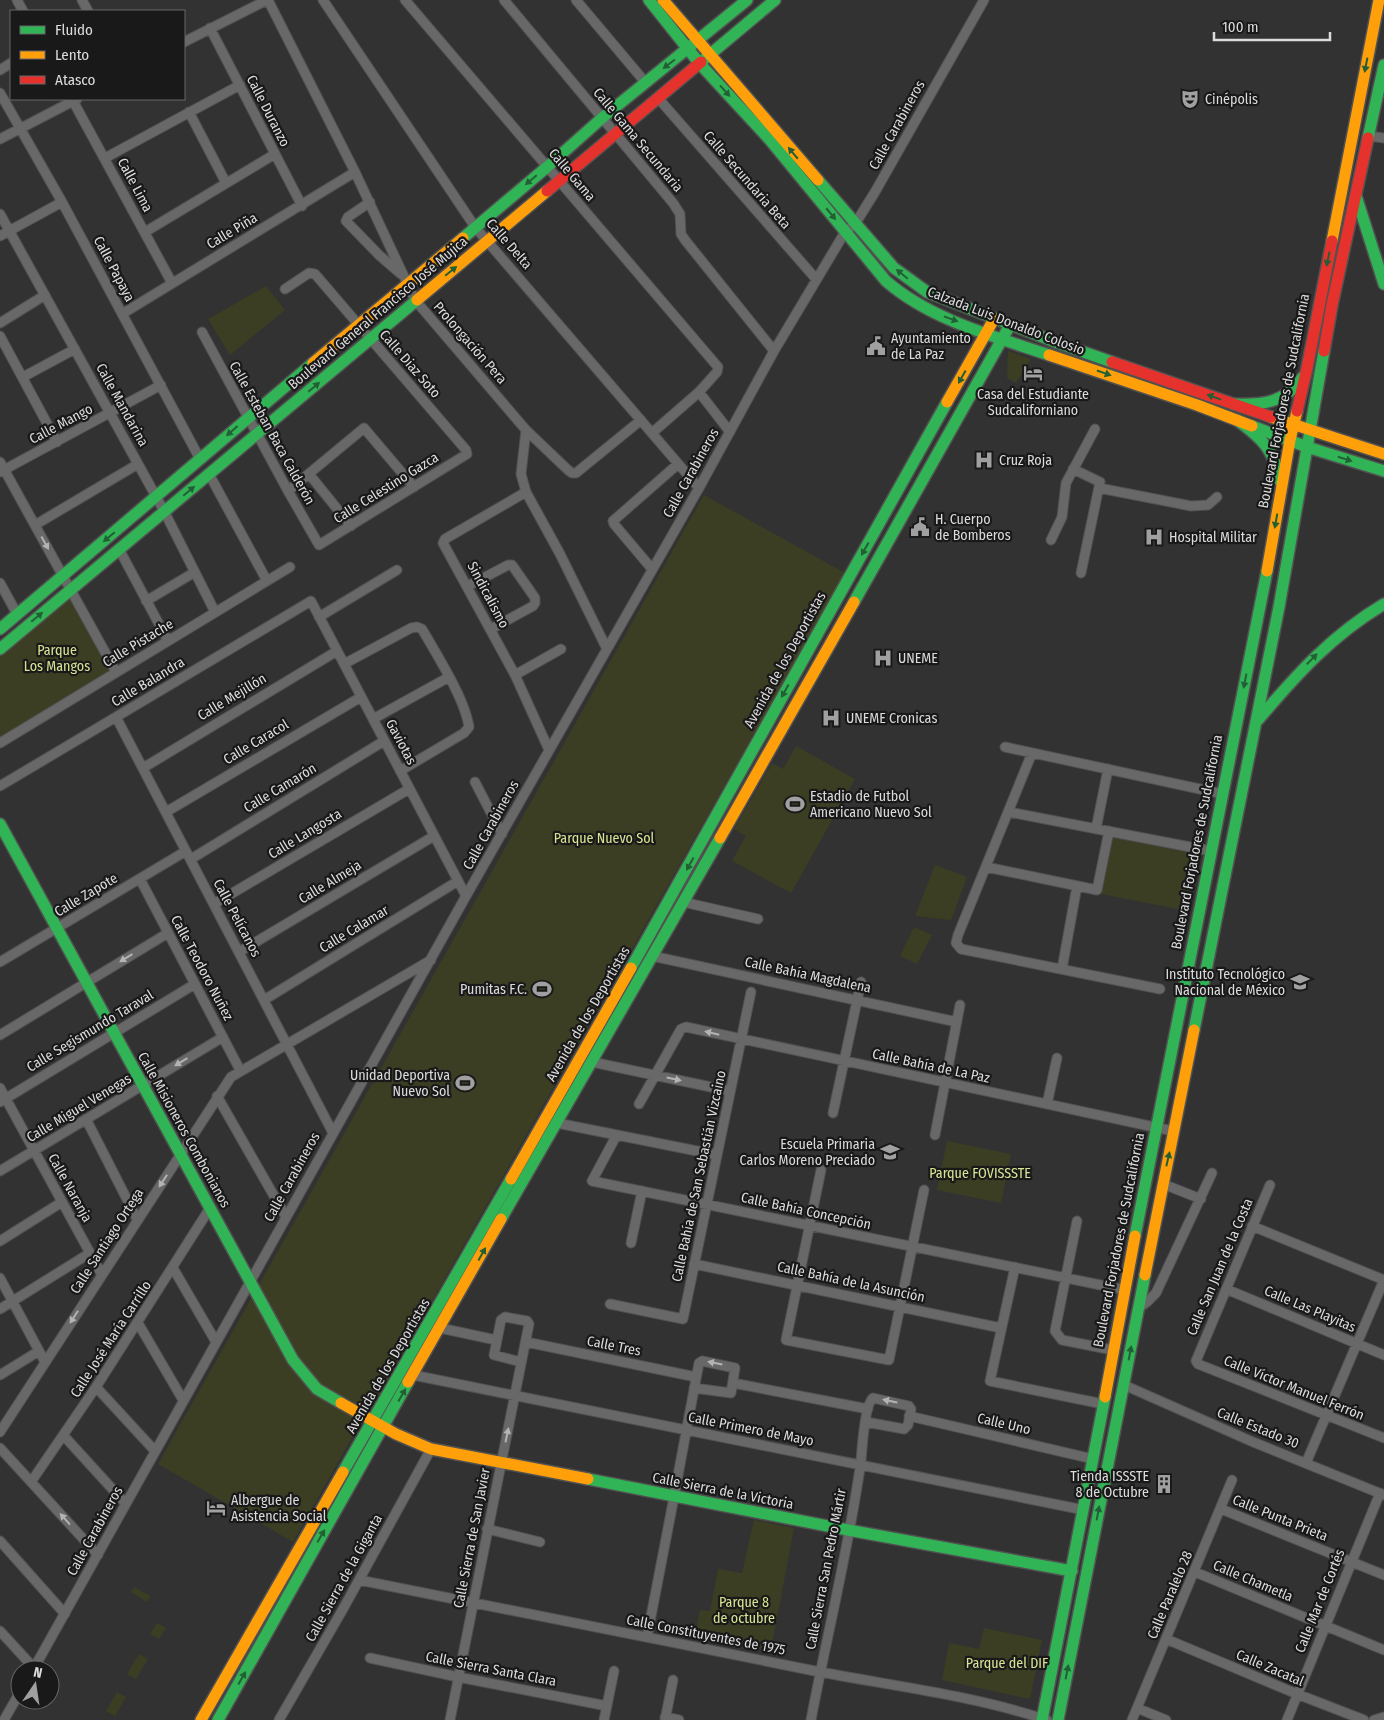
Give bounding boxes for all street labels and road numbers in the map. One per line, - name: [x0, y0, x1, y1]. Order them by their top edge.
- street label: Calle Duranzo: [243, 72, 293, 150]
- street label: Calle Carabineros: [865, 77, 929, 173]
- street label: Calle Gama Secundaria: [589, 84, 687, 196]
- street label: Calle Secundaria Beta: [700, 127, 794, 233]
- street label: Calle Gama: [545, 145, 599, 205]
- street label: Calle Lima: [114, 155, 156, 215]
- street label: Calle Piña: [203, 209, 261, 253]
- street label: Calle Delta: [482, 215, 536, 273]
- street label: Calle Papaya: [90, 233, 138, 305]
- street label: Boulevard General Francisco José Mujica: [285, 233, 471, 393]
- street label: Calzada Luis Donaldo Colosio: [925, 283, 1087, 359]
- street label: Boulevard Forjadores de Sudcalifornia: [1255, 292, 1313, 510]
- street label: Prolongación Pera: [430, 299, 510, 388]
- street label: Calle Diaz Soto: [376, 326, 444, 402]
- street label: Calle Esteban Baca Calderón: [225, 358, 319, 508]
- street label: Calle Mandarina: [92, 360, 152, 450]
- street label: Calle Mango: [26, 400, 96, 448]
- street label: Calle Carabineros: [659, 425, 723, 521]
- street label: Calle Celestino Gazca: [330, 449, 442, 527]
- street label: Sindicalismo: [463, 559, 513, 631]
- street label: Avenida de los Deportistas: [740, 589, 830, 731]
- street label: Calle Pistache: [99, 615, 177, 671]
- street label: Calle Balandra: [108, 653, 188, 710]
- street label: Calle Mejillón: [195, 670, 269, 724]
- street label: Calle Caracol: [220, 716, 292, 768]
- street label: Gaviotas: [382, 716, 420, 768]
- street label: Boulevard Forjadores de Sudcalifornia: [1168, 733, 1226, 951]
- street label: Calle Camarón: [241, 760, 319, 816]
- street label: Calle Carabineros: [459, 777, 523, 873]
- street label: Calle Langosta: [265, 805, 345, 863]
- street label: Calle Almeja: [295, 857, 365, 907]
- street label: Calle Zapote: [51, 869, 121, 920]
- street label: Calle Pelícanos: [209, 876, 265, 960]
- street label: Calle Calamar: [316, 902, 392, 956]
- street label: Calle Teodoro Nuñez: [167, 912, 237, 1024]
- street label: Avenida de los Deportistas: [542, 943, 634, 1085]
- street label: Calle Bahía Magdalena: [743, 953, 873, 997]
- street label: Calle Segismundo Taraval: [23, 986, 157, 1076]
- street label: Calle Bahía de La Paz: [871, 1045, 992, 1087]
- street label: Calle Misioneros Combonianos: [134, 1049, 234, 1211]
- street label: Calle Bahía de San Sebastián Vizcaino: [668, 1069, 730, 1283]
- street label: Calle Miguel Venegas: [23, 1070, 135, 1146]
- street label: Calle Carabineros: [260, 1129, 324, 1225]
- street label: Boulevard Forjadores de Sudcalifornia: [1090, 1131, 1148, 1349]
- street label: Calle Naranja: [44, 1151, 96, 1225]
- street label: Calle Santiago Ortega: [67, 1185, 148, 1297]
- street label: Calle Bahía Concepción: [739, 1189, 873, 1233]
- street label: Calle San Juan de la Costa: [1183, 1196, 1257, 1338]
- street label: Calle Bahía de la Asunción: [776, 1258, 926, 1306]
- street label: Calle José María Carrillo: [67, 1277, 155, 1401]
- street label: Calle Las Playitas: [1262, 1282, 1358, 1336]
- street label: Avenida de los Deportistas: [342, 1295, 434, 1437]
- street label: Calle Tres: [586, 1332, 642, 1360]
- street label: Calle Víctor Manuel Ferrón: [1221, 1352, 1367, 1424]
- street label: Calle Estado 30: [1215, 1404, 1301, 1452]
- street label: Calle Primero de Mayo: [687, 1409, 815, 1449]
- street label: Calle Uno: [976, 1410, 1032, 1438]
- street label: Calle Sierra de San Javier: [450, 1466, 494, 1609]
- street label: Calle Sierra de la Victoria: [651, 1469, 795, 1513]
- street label: Calle Carabineros: [63, 1483, 127, 1579]
- street label: Calle Sierra San Pedro Mártir: [802, 1487, 850, 1651]
- street label: Calle Punta Prieta: [1230, 1491, 1330, 1545]
- street label: Calle Sierra de la Giganta: [302, 1511, 386, 1645]
- street label: Calle Mar de Cortés: [1291, 1547, 1349, 1655]
- street label: Calle Paralelo 28: [1144, 1548, 1196, 1642]
- street label: Calle Chametla: [1211, 1557, 1296, 1605]
- street label: Calle Constituyentes de 1975: [625, 1611, 787, 1659]
- street label: Calle Zacatal: [1233, 1646, 1307, 1690]
- street label: Calle Sierra Santa Clara: [424, 1648, 558, 1690]

